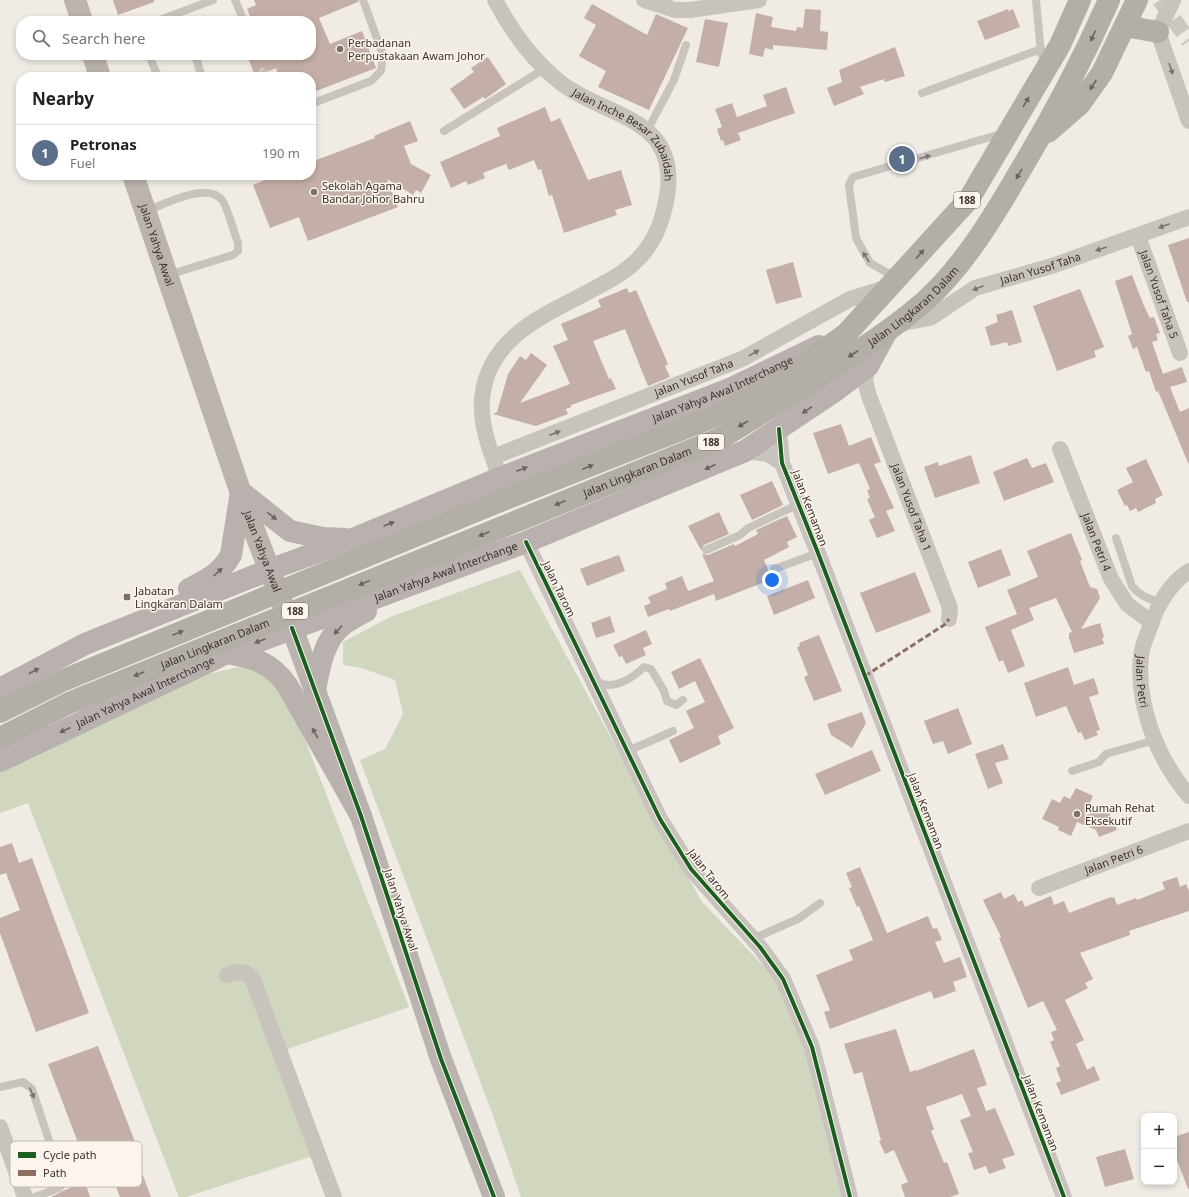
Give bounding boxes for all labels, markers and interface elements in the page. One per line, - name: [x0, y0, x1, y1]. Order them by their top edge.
- search box: [16, 16, 316, 60]
- icon: search: [30, 27, 52, 49]
- text: Search here: [62, 28, 145, 48]
- one-way arrow: [1090, 30, 1096, 41]
- place label: Perbadanan Perpustakaan Awam Johor: [348, 35, 485, 63]
- marker: Perbadanan Perpustakaan Awam Johor: [335, 44, 345, 54]
- one-way arrow: [1168, 63, 1174, 75]
- one-way arrow: [1089, 80, 1097, 90]
- street label: Jalan Inche Besar Zubaidah: [569, 84, 677, 181]
- text: Nearby: [32, 87, 94, 110]
- one-way arrow: [1022, 96, 1029, 108]
- text: Petronas: [70, 134, 137, 154]
- text: 1: [41, 144, 49, 162]
- text: 190 m: [262, 144, 300, 162]
- pin: 1: [889, 144, 915, 174]
- one-way arrow: [918, 153, 931, 159]
- text: Fuel: [70, 154, 95, 172]
- one-way arrow: [1015, 168, 1022, 180]
- place label: Sekolah Agama Bandar Johor Bahru: [322, 178, 424, 206]
- marker: Sekolah Agama Bandar Johor Bahru: [309, 187, 319, 197]
- road number: 188: [954, 192, 980, 208]
- street label: Jalan Yahya Awal: [136, 201, 178, 288]
- one-way arrow: [1157, 224, 1169, 230]
- one-way arrow: [1095, 246, 1107, 252]
- street label: Jalan Yusof Taha 5: [1136, 247, 1182, 340]
- street label: Jalan Yusof Taha: [997, 248, 1083, 288]
- one-way arrow: [915, 249, 924, 259]
- one-way arrow: [863, 251, 870, 263]
- street label: Jalan Lingkaran Dalam: [864, 263, 962, 350]
- one-way arrow: [972, 285, 983, 291]
- one-way arrow: [748, 350, 759, 357]
- one-way arrow: [848, 350, 858, 358]
- street label: Jalan Yahya Awal Interchange: [649, 352, 795, 426]
- street label: Jalan Yusof Taha: [651, 355, 735, 400]
- one-way arrow: [802, 406, 812, 414]
- one-way arrow: [738, 421, 749, 428]
- one-way arrow: [550, 429, 562, 435]
- road number: 188: [698, 434, 724, 450]
- street label: Jalan Lingkaran Dalam: [580, 443, 694, 501]
- street label: Jalan Yusof Taha 1: [888, 460, 936, 553]
- one-way arrow: [583, 463, 595, 469]
- one-way arrow: [703, 464, 715, 470]
- one-way arrow: [517, 466, 529, 472]
- street label: Jalan Kemaman: [789, 467, 832, 548]
- one-way arrow: [554, 500, 565, 506]
- street label: Jalan Yahya Awal: [240, 508, 285, 594]
- street label: Jalan Petri 4: [1078, 510, 1115, 574]
- one-way arrow: [266, 512, 277, 521]
- one-way arrow: [383, 521, 395, 527]
- one-way arrow: [477, 531, 489, 537]
- street label: Jalan Yahya Awal Interchange: [371, 538, 520, 605]
- street label: Jalan Tarom: [539, 557, 579, 619]
- one-way arrow: [213, 567, 223, 577]
- your location: [762, 570, 782, 590]
- one-way arrow: [357, 580, 369, 586]
- place label: Jabatan Lingkaran Dalam: [134, 583, 223, 611]
- marker: Jabatan Lingkaran Dalam: [122, 592, 132, 602]
- road number: 188: [282, 603, 308, 619]
- street label: Jalan Lingkaran Dalam: [157, 614, 271, 672]
- one-way arrow: [334, 625, 343, 635]
- one-way arrow: [172, 630, 184, 636]
- one-way arrow: [253, 638, 265, 644]
- street label: Jalan Yahya Awal Interchange: [72, 652, 217, 731]
- street label: Jalan Petri: [1133, 654, 1152, 709]
- one-way arrow: [29, 668, 40, 674]
- one-way arrow: [134, 671, 145, 677]
- one-way arrow: [60, 727, 71, 733]
- one-way arrow: [311, 728, 318, 739]
- street label: Jalan Kemaman: [905, 770, 948, 851]
- place label: Rumah Rehat Eksekutif: [1085, 800, 1155, 828]
- marker: Rumah Rehat Eksekutif: [1072, 809, 1082, 819]
- street label: Jalan Petri 6: [1081, 841, 1145, 877]
- street label: Jalan Tarom: [684, 844, 734, 902]
- street label: Jalan Yahya Awal: [381, 866, 422, 953]
- street label: Jalan Kemaman: [1020, 1072, 1063, 1153]
- one-way arrow: [30, 1087, 36, 1099]
- map controls: [1141, 1113, 1177, 1185]
- button: +: [1141, 1113, 1177, 1149]
- legend: [10, 1141, 142, 1187]
- text: Cycle path: [43, 1147, 96, 1162]
- button: −: [1141, 1149, 1177, 1185]
- text: Path: [43, 1165, 67, 1180]

